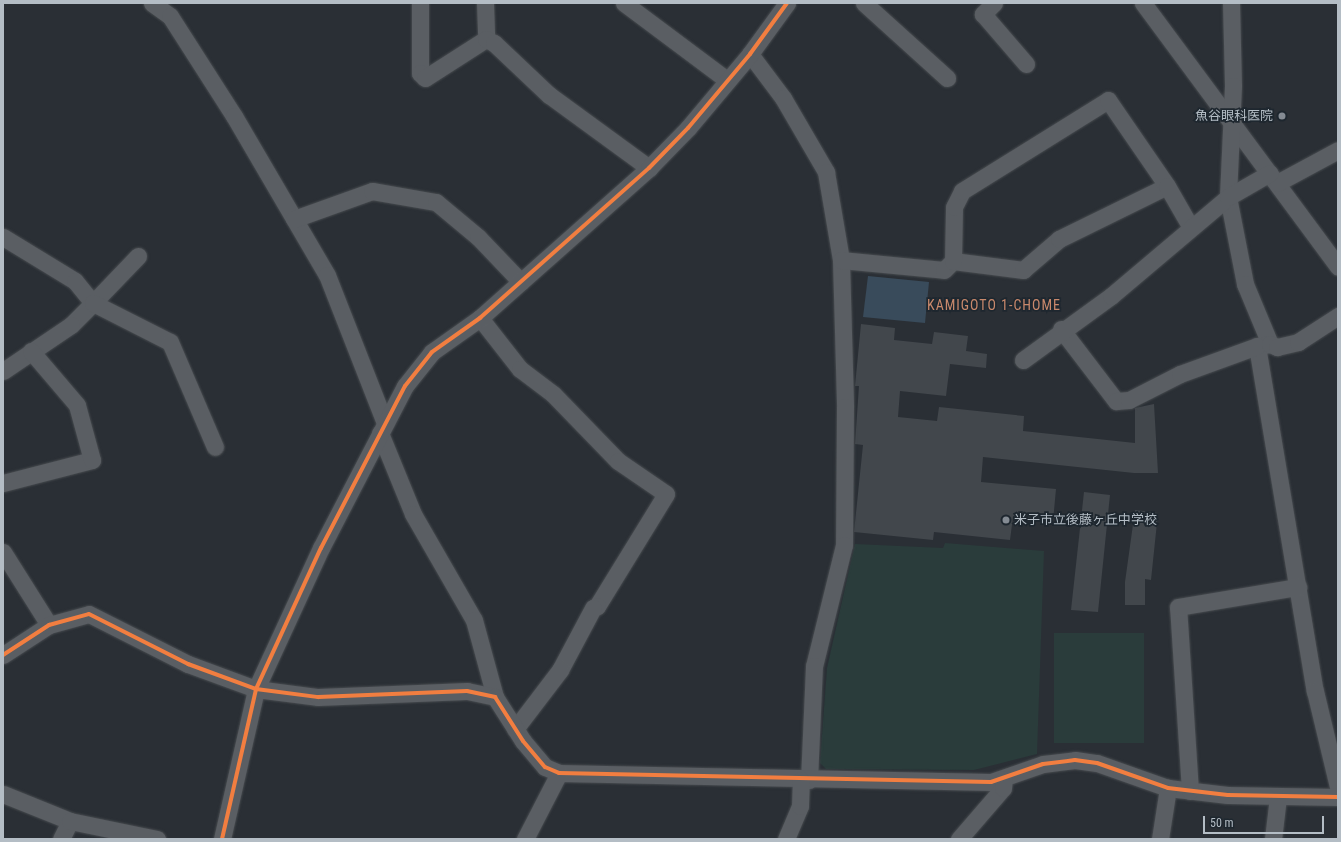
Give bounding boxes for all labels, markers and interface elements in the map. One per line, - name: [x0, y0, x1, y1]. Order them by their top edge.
- place label: 魚谷眼科医院: [1195, 108, 1273, 124]
- marker: 魚谷眼科医院: [1276, 110, 1288, 122]
- district label: KAMIGOTO 1-CHOME: [927, 297, 1061, 313]
- place label: 米子市立後藤ヶ丘中学校: [1014, 512, 1157, 528]
- marker: 米子市立後藤ヶ丘中学校: [1001, 515, 1011, 525]
- scale bar: [1205, 808, 1326, 834]
- text: 50 m: [1210, 816, 1234, 830]

